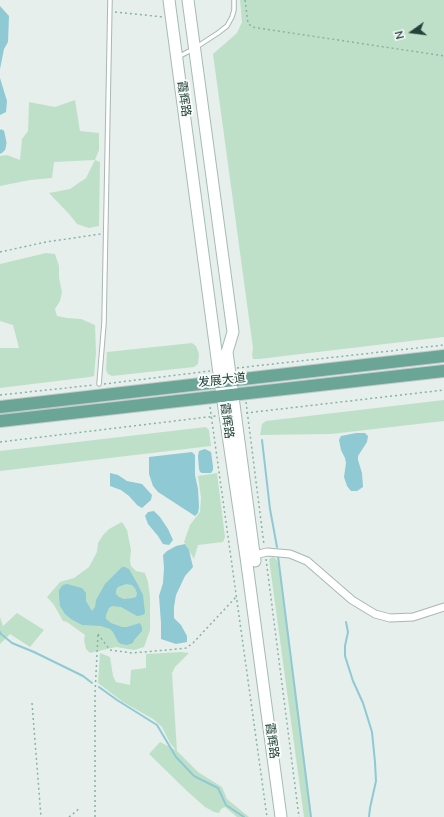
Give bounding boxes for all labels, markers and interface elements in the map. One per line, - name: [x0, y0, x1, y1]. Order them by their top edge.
- north arrow: [392, 12, 432, 52]
- text: N: [392, 29, 408, 41]
- street label: 霞辉路: [173, 80, 193, 118]
- street label: 发展大道: [197, 371, 247, 391]
- street label: 霞辉路: [216, 402, 236, 440]
- street label: 霞辉路: [261, 722, 281, 760]

